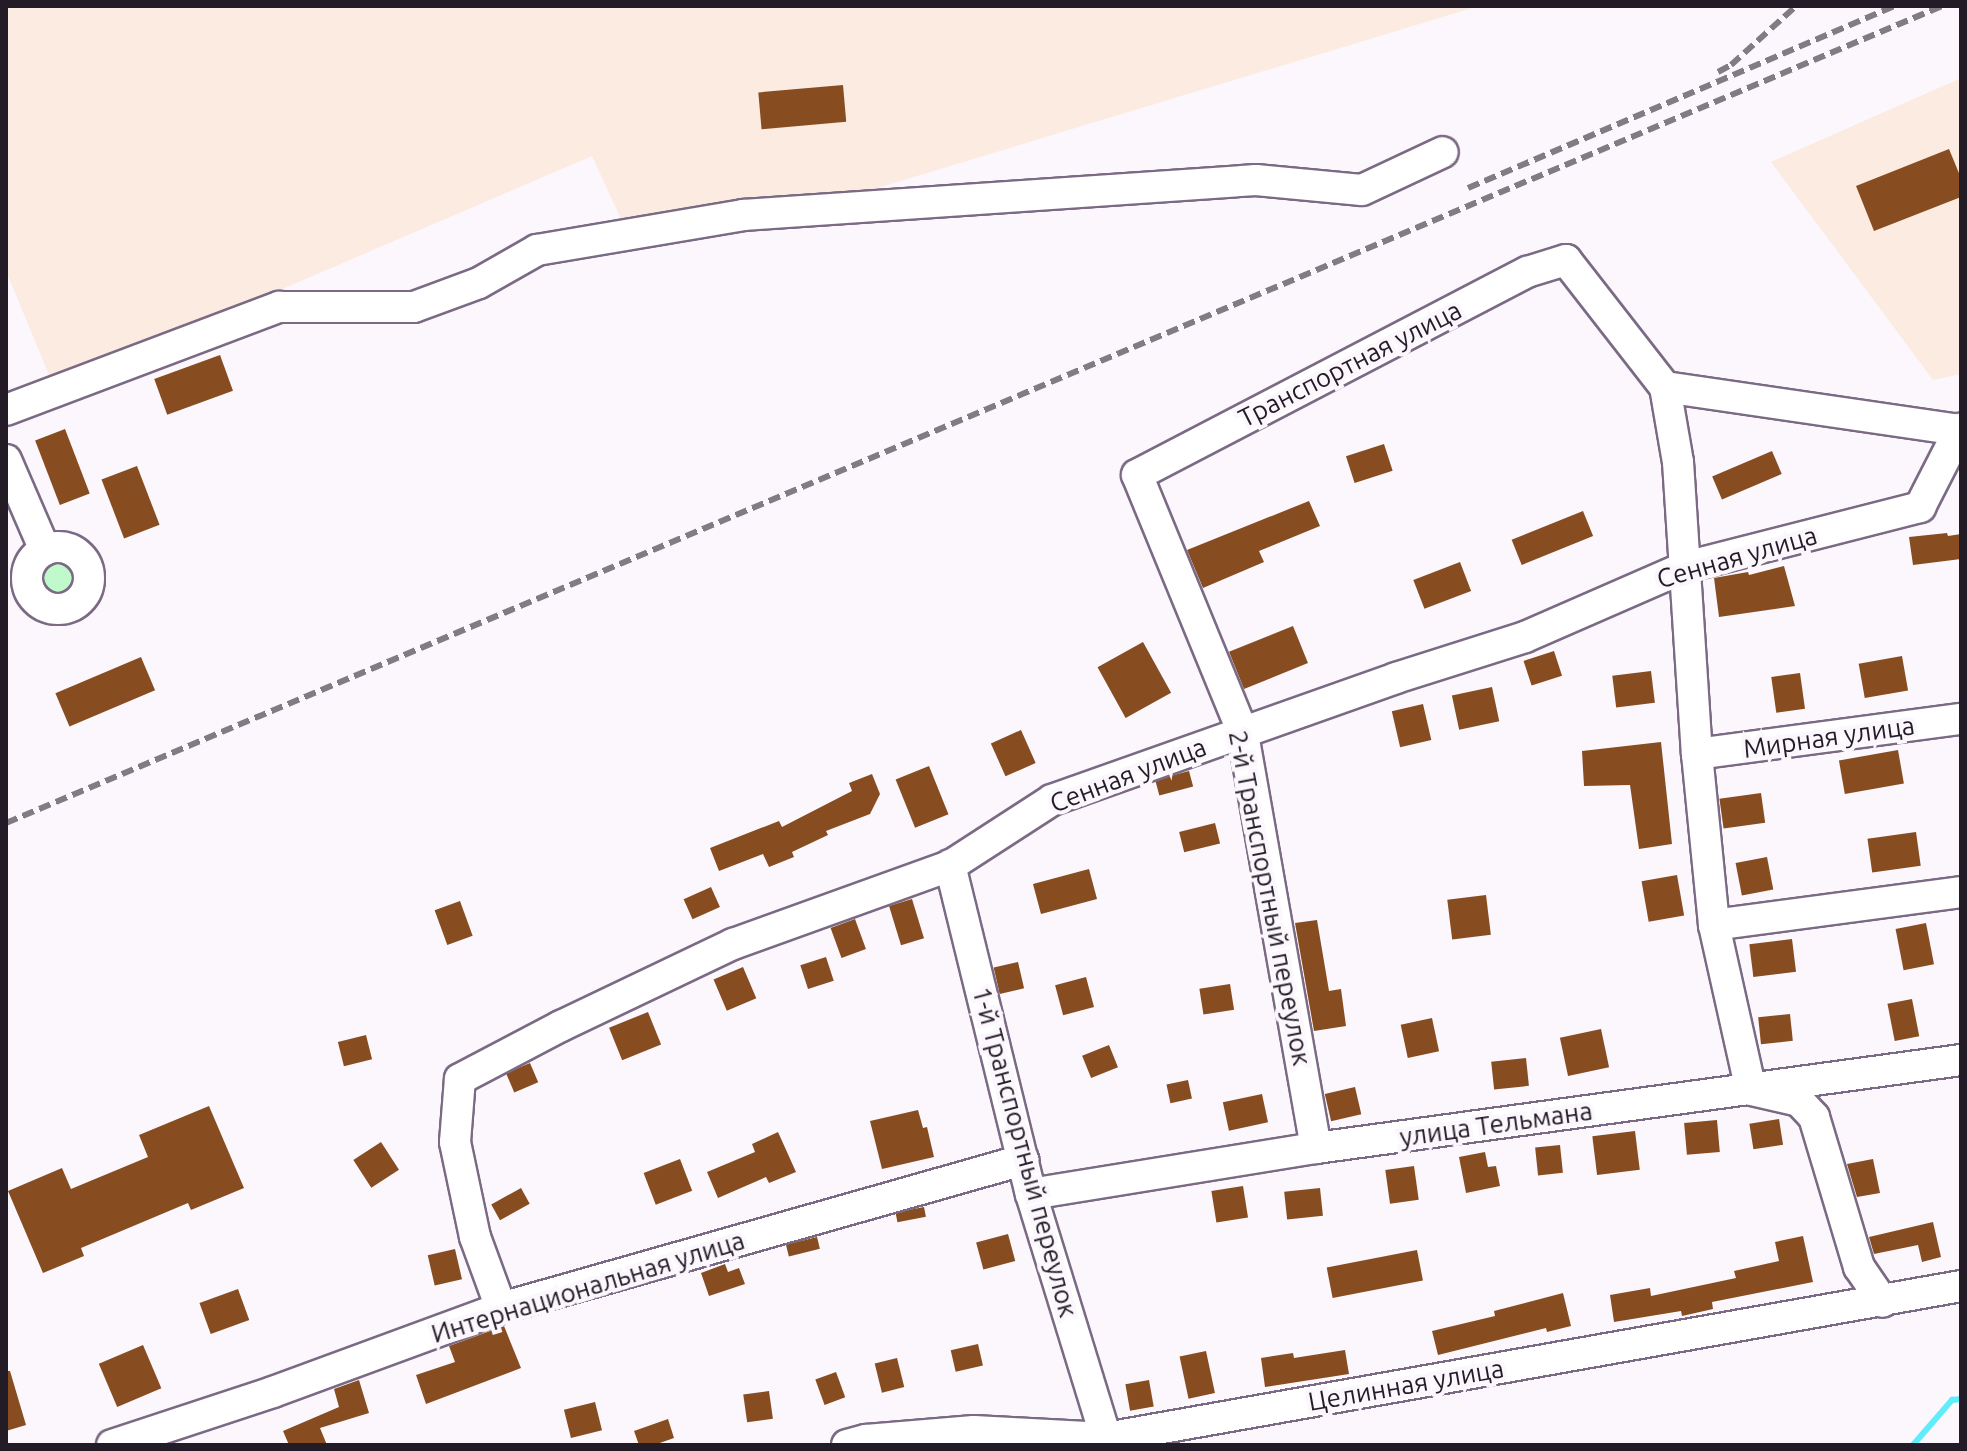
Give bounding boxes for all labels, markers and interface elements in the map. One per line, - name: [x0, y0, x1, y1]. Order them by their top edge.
- street label: Транспортная улица: [1233, 294, 1467, 434]
- street label: Сенная улица: [1653, 519, 1821, 595]
- street label: Мирная улица: [1741, 710, 1917, 764]
- street label: 2-й Транспортный переулок: [1222, 728, 1318, 1068]
- street label: Сенная улица: [1045, 731, 1211, 819]
- street label: 1-й Транспортный переулок: [966, 983, 1084, 1321]
- street label: улица Тельмана: [1398, 1095, 1594, 1153]
- street label: Интернациональная улица: [428, 1224, 748, 1350]
- street label: Целинная улица: [1306, 1352, 1506, 1418]

